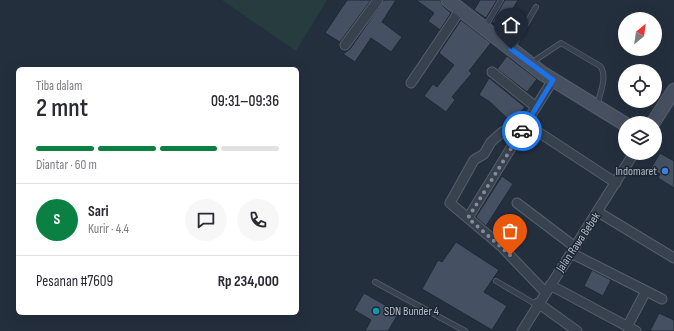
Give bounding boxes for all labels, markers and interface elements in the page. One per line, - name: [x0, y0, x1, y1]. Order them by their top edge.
- pin: [494, 8, 528, 49]
- north arrow: [618, 12, 662, 56]
- map controls: [618, 12, 662, 160]
- icon: home: [500, 14, 522, 36]
- button: locate: [618, 64, 662, 108]
- text: Tiba dalam: [36, 78, 82, 94]
- text: 09:31–09:36: [211, 92, 279, 111]
- text: 2 mnt: [36, 93, 88, 124]
- courier: [502, 111, 542, 151]
- button: layers: [618, 116, 662, 160]
- icon: car: [511, 120, 533, 142]
- text: Diantar · 60 m: [36, 157, 97, 173]
- place label: Indomaret: [615, 164, 657, 179]
- marker: Indomaret: [660, 166, 670, 176]
- button: chat: [185, 199, 227, 241]
- button: phone: [237, 199, 279, 241]
- text: Sari: [88, 202, 109, 221]
- street label: Jalan Rawa Bebek: [552, 209, 604, 276]
- text: S: [54, 210, 60, 229]
- pin: [493, 214, 527, 255]
- icon: bag: [499, 220, 521, 242]
- text: Kurir · 4.4: [88, 221, 129, 237]
- text: Pesanan #7609: [36, 272, 113, 291]
- text: Rp 234,000: [218, 272, 279, 291]
- place label: SDN Bunder 4: [384, 304, 439, 319]
- marker: SDN Bunder 4: [371, 306, 381, 316]

